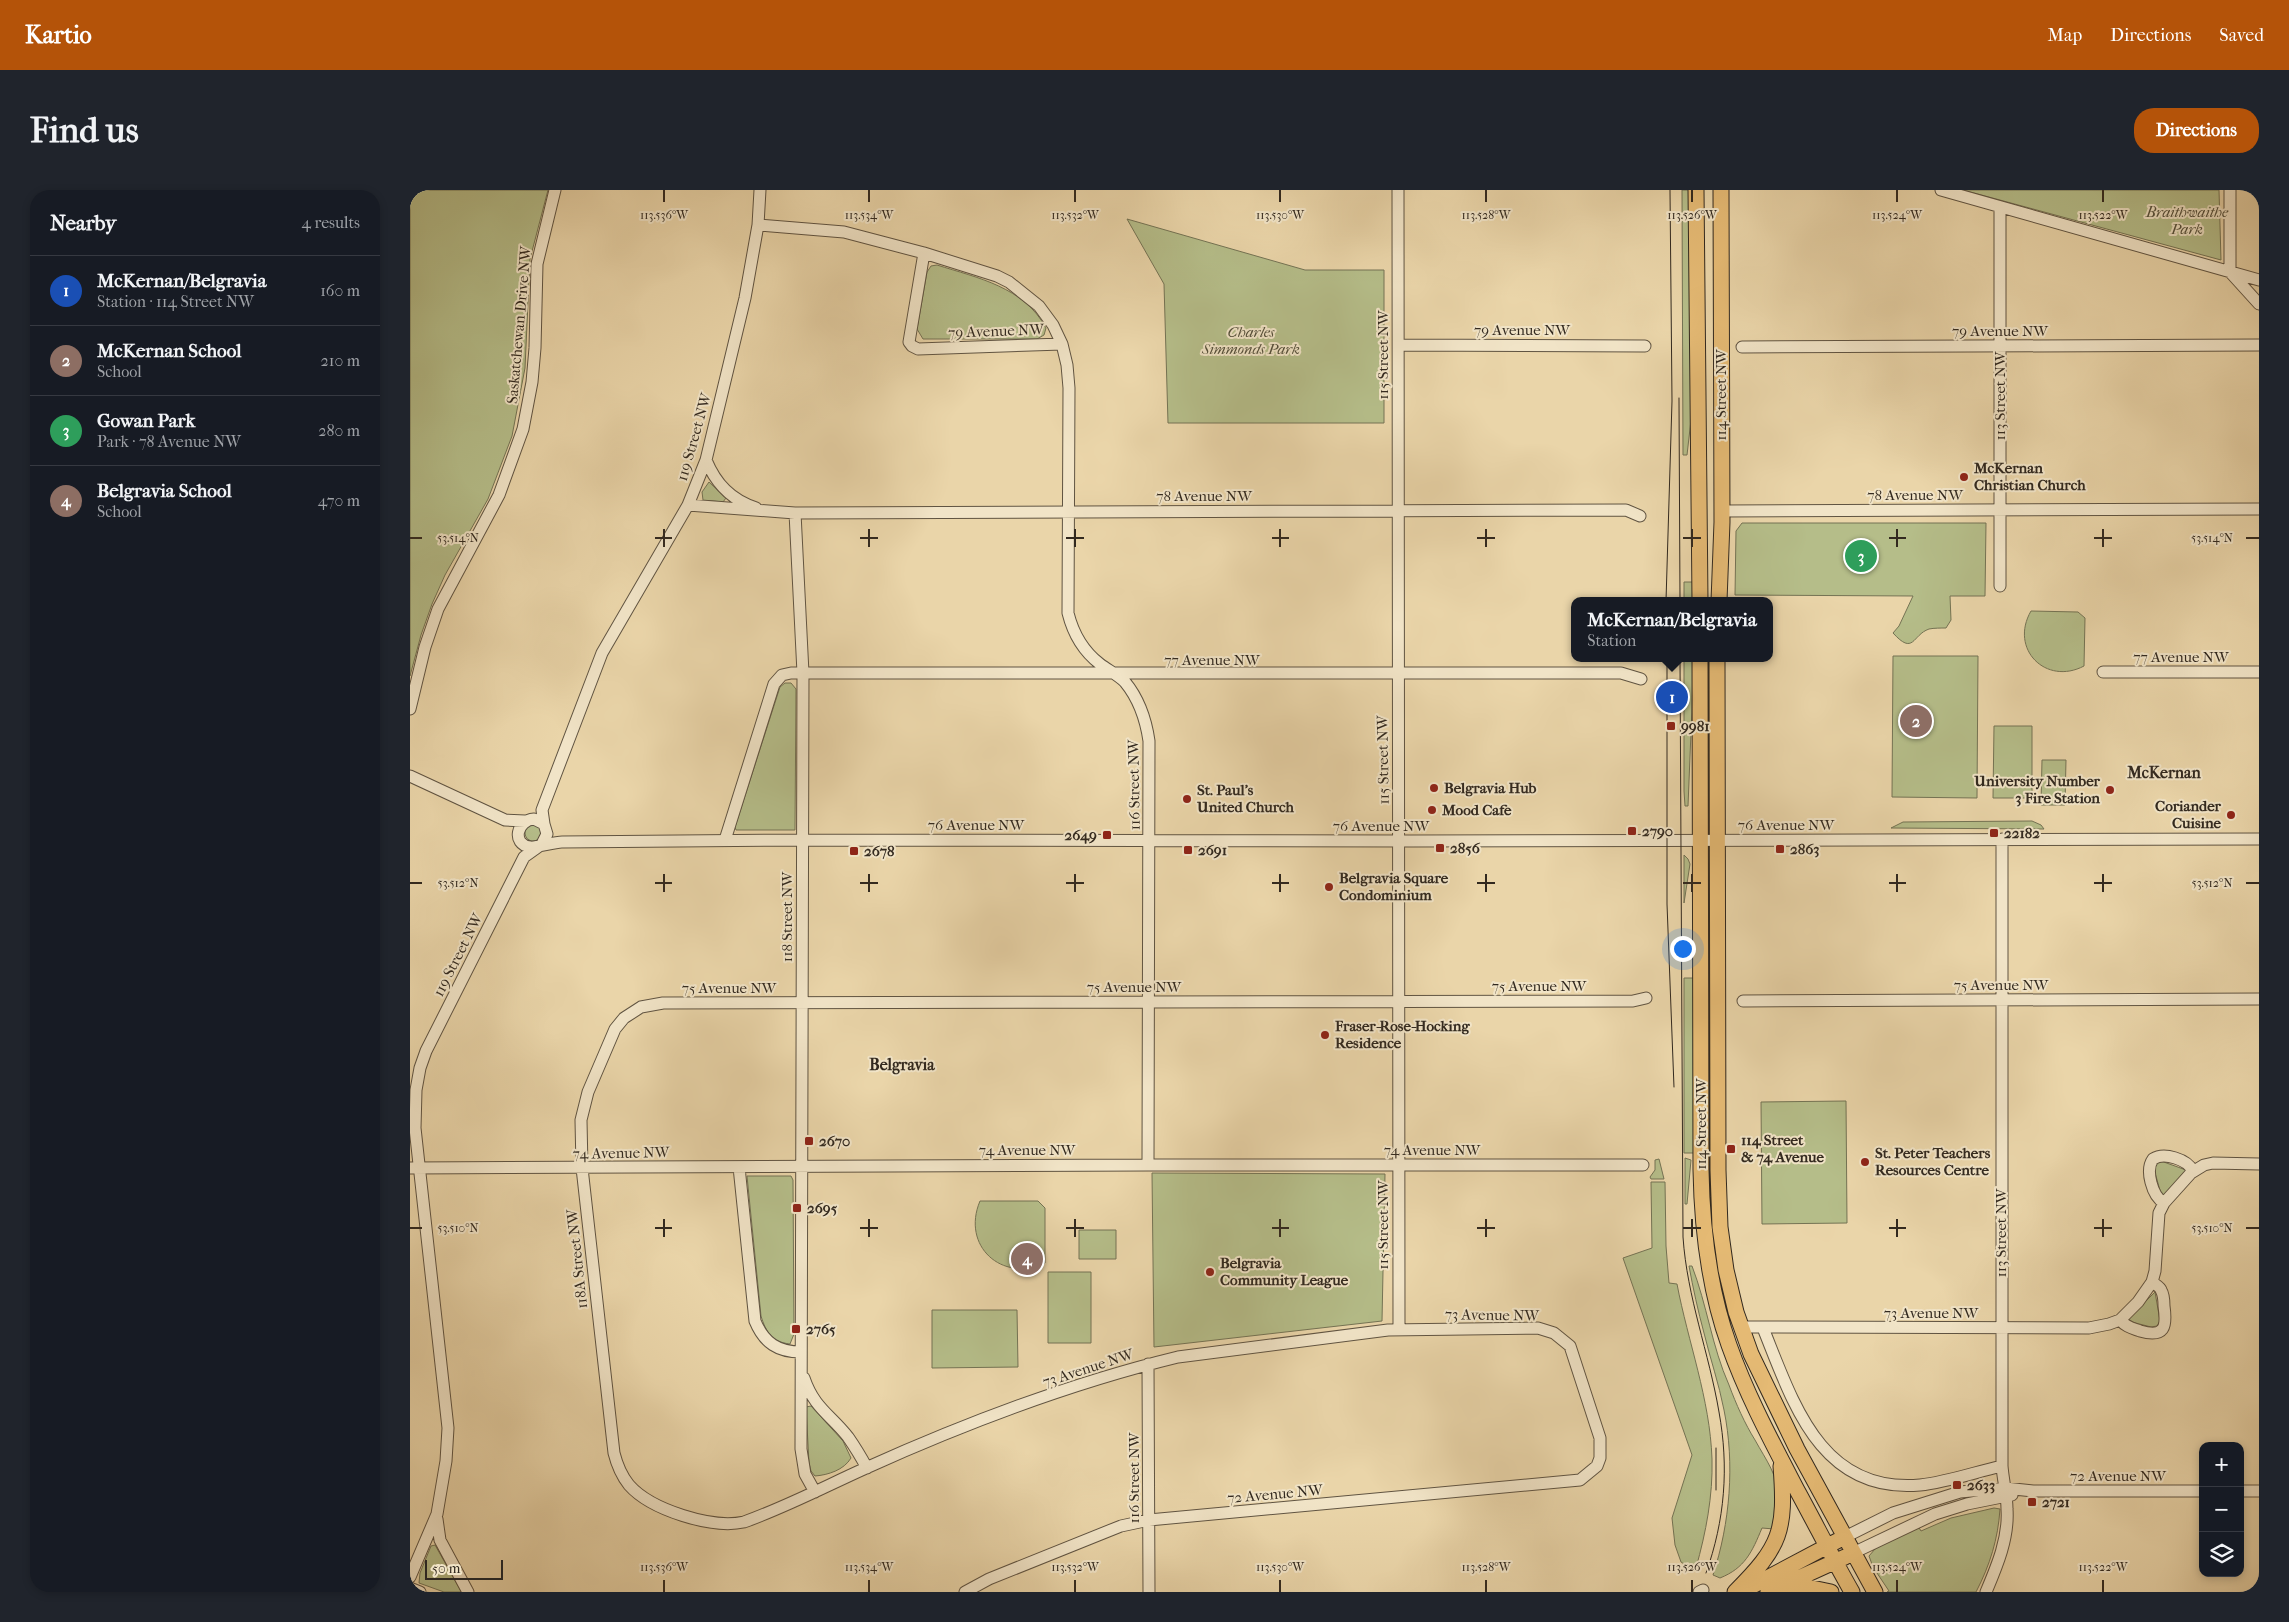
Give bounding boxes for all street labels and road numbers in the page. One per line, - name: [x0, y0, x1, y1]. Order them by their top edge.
- street label: Saskatchewan Drive NW: [503, 244, 535, 405]
- street label: 115 Street NW: [1374, 309, 1392, 400]
- street label: 79 Avenue NW: [948, 320, 1046, 342]
- street label: 79 Avenue NW: [1474, 321, 1571, 339]
- street label: 79 Avenue NW: [1952, 322, 2049, 340]
- street label: 114 Street NW: [1712, 348, 1730, 441]
- street label: 113 Street NW: [1991, 350, 2009, 440]
- street label: 119 Street NW: [673, 390, 716, 483]
- street label: 78 Avenue NW: [1867, 486, 1964, 504]
- street label: 78 Avenue NW: [1156, 487, 1253, 505]
- street label: 77 Avenue NW: [2133, 648, 2230, 666]
- street label: 77 Avenue NW: [1164, 651, 1261, 669]
- street label: 115 Street NW: [1373, 714, 1393, 805]
- street label: 116 Street NW: [1124, 738, 1144, 831]
- street label: 76 Avenue NW: [928, 816, 1025, 834]
- street label: 76 Avenue NW: [1738, 816, 1835, 834]
- street label: 76 Avenue NW: [1333, 817, 1430, 835]
- street label: 118 Street NW: [778, 871, 796, 962]
- street label: 119 Street NW: [429, 909, 487, 999]
- street label: 75 Avenue NW: [1954, 976, 2050, 994]
- street label: 75 Avenue NW: [1492, 977, 1588, 995]
- street label: 75 Avenue NW: [1087, 978, 1183, 996]
- street label: 75 Avenue NW: [682, 979, 778, 997]
- street label: 114 Street NW: [1692, 1077, 1710, 1170]
- street label: 74 Avenue NW: [979, 1141, 1077, 1159]
- street label: 74 Avenue NW: [1384, 1141, 1482, 1159]
- street label: 74 Avenue NW: [573, 1143, 671, 1163]
- street label: 115 Street NW: [1374, 1179, 1392, 1270]
- street label: 113 Street NW: [1992, 1187, 2010, 1277]
- street label: 118A Street NW: [563, 1207, 591, 1310]
- street label: 73 Avenue NW: [1884, 1304, 1979, 1322]
- street label: 73 Avenue NW: [1445, 1305, 1541, 1325]
- street label: 73 Avenue NW: [1040, 1344, 1137, 1391]
- street label: 116 Street NW: [1125, 1431, 1143, 1523]
- street label: 72 Avenue NW: [2070, 1467, 2167, 1485]
- street label: 72 Avenue NW: [1226, 1481, 1325, 1507]

